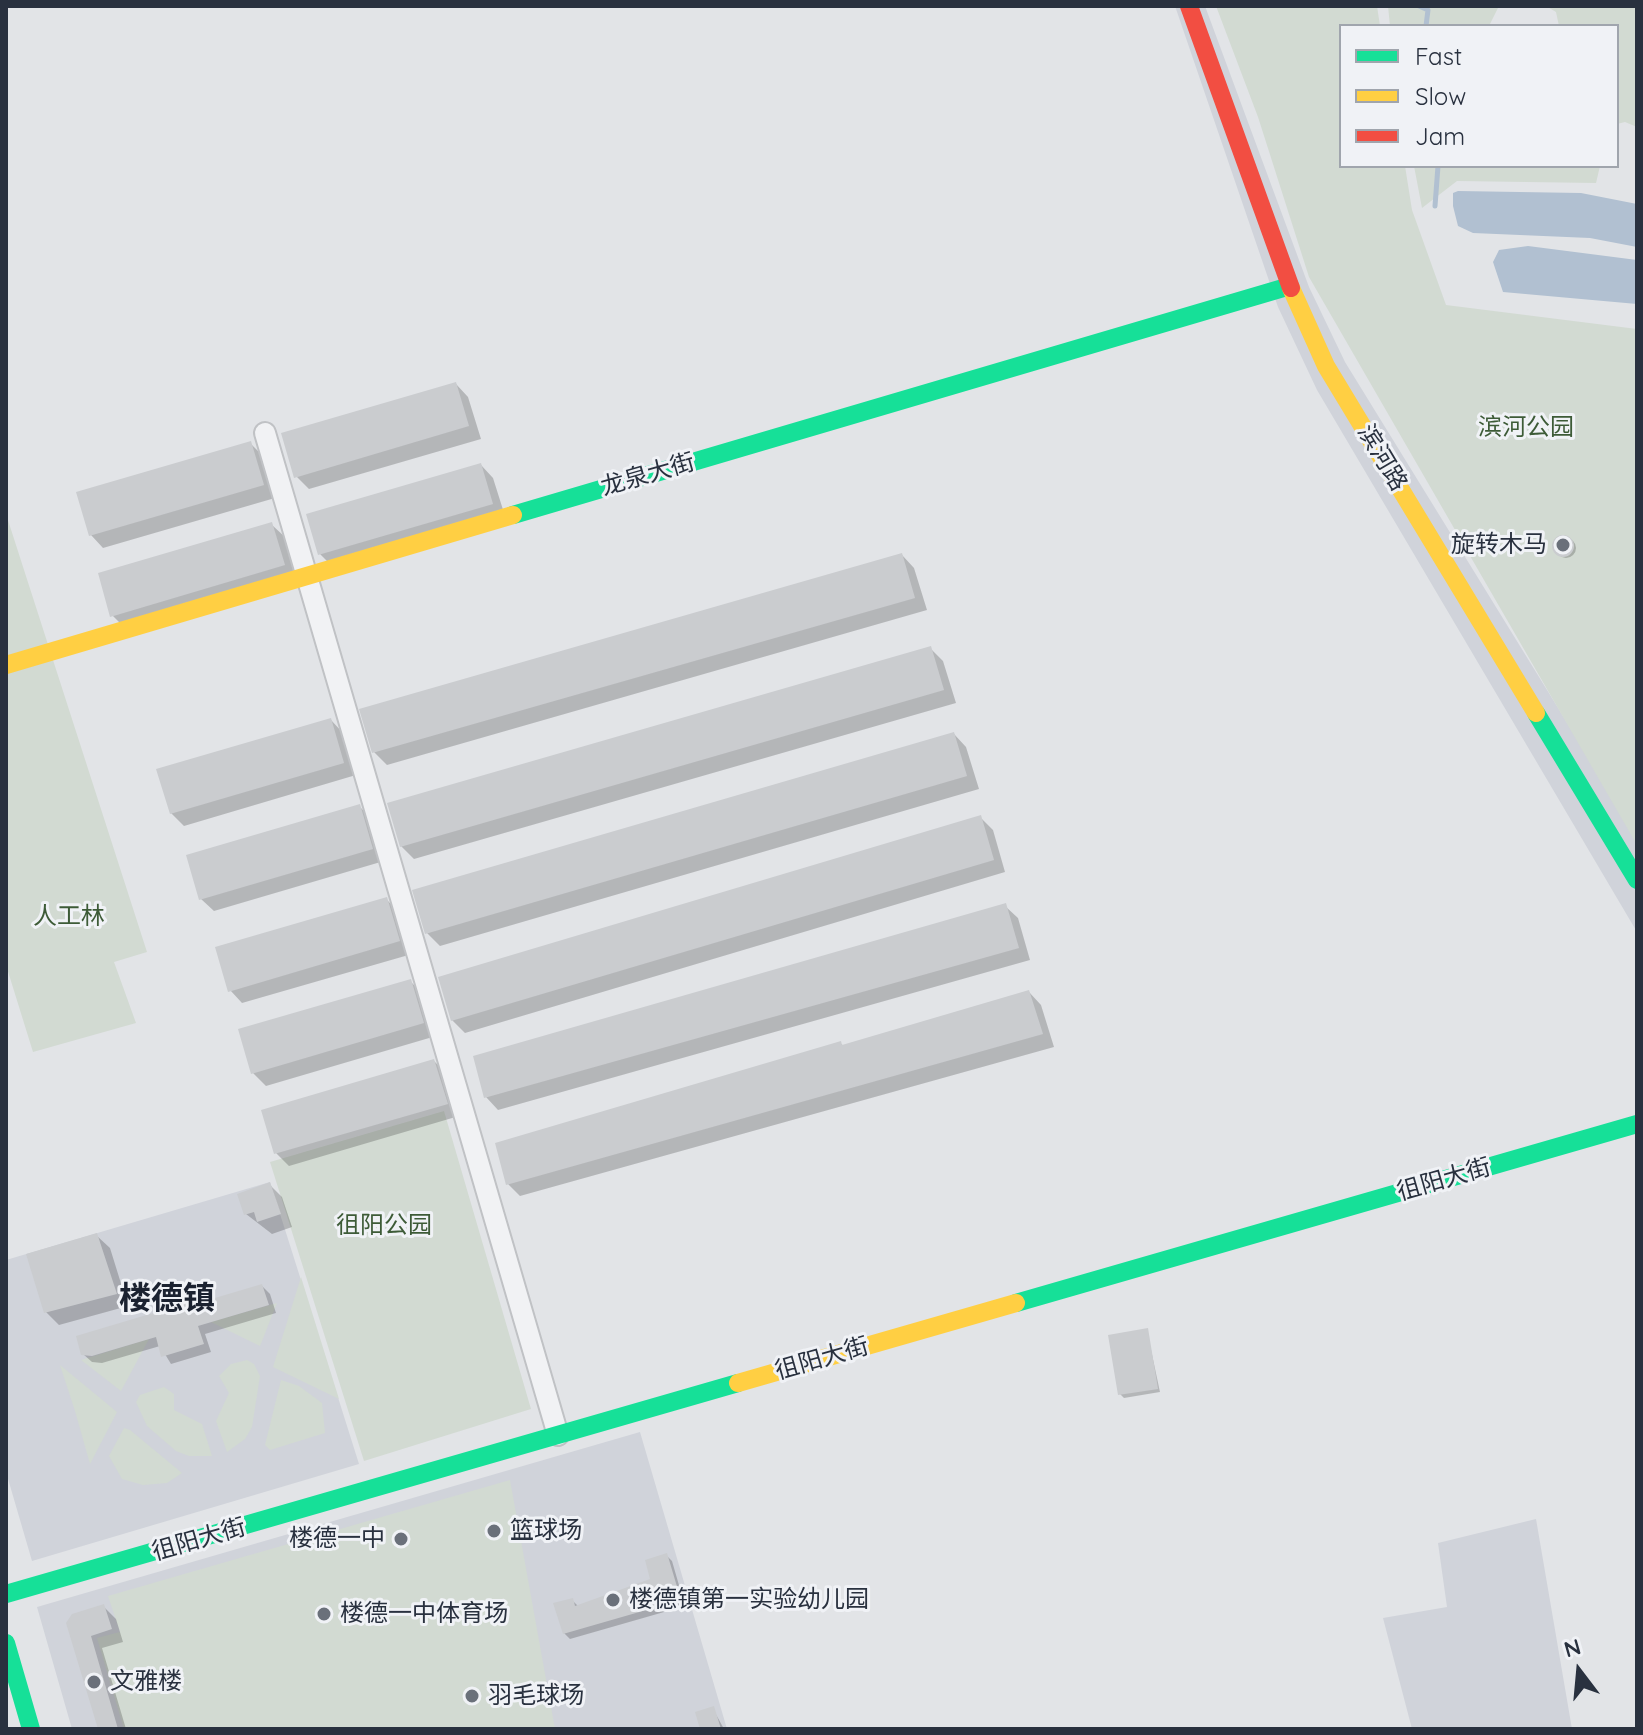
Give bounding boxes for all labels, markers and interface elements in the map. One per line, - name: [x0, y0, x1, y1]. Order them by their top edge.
- legend: [1339, 24, 1619, 168]
- text: Fast: [1415, 41, 1462, 71]
- text: Slow: [1415, 81, 1466, 111]
- text: Jam: [1415, 121, 1465, 151]
- park label: 滨河公园: [1478, 414, 1574, 442]
- street label: 滨河路: [1351, 420, 1413, 496]
- street label: 龙泉大街: [598, 448, 698, 502]
- place label: 旋转木马: [1451, 531, 1547, 559]
- marker: 旋转木马: [1554, 536, 1572, 554]
- park label: 人工林: [33, 903, 105, 931]
- street label: 徂阳大街: [1394, 1153, 1494, 1207]
- park label: 徂阳公园: [336, 1212, 432, 1240]
- district label: 楼德镇: [119, 1280, 215, 1318]
- street label: 徂阳大街: [772, 1332, 872, 1386]
- street label: 徂阳大街: [149, 1513, 249, 1567]
- place label: 篮球场: [510, 1517, 582, 1545]
- marker: 篮球场: [485, 1522, 503, 1540]
- place label: 楼德一中: [289, 1525, 385, 1553]
- marker: 楼德一中: [392, 1530, 410, 1548]
- place label: 楼德镇第一实验幼儿园: [629, 1586, 869, 1614]
- marker: 楼德镇第一实验幼儿园: [604, 1591, 622, 1609]
- place label: 楼德一中体育场: [340, 1600, 508, 1628]
- marker: 楼德一中体育场: [315, 1605, 333, 1623]
- north arrow: [1539, 1631, 1619, 1711]
- text: N: [1561, 1632, 1584, 1664]
- place label: 文雅楼: [110, 1668, 182, 1696]
- marker: 文雅楼: [85, 1673, 103, 1691]
- place label: 羽毛球场: [488, 1682, 584, 1710]
- marker: 羽毛球场: [463, 1687, 481, 1705]

